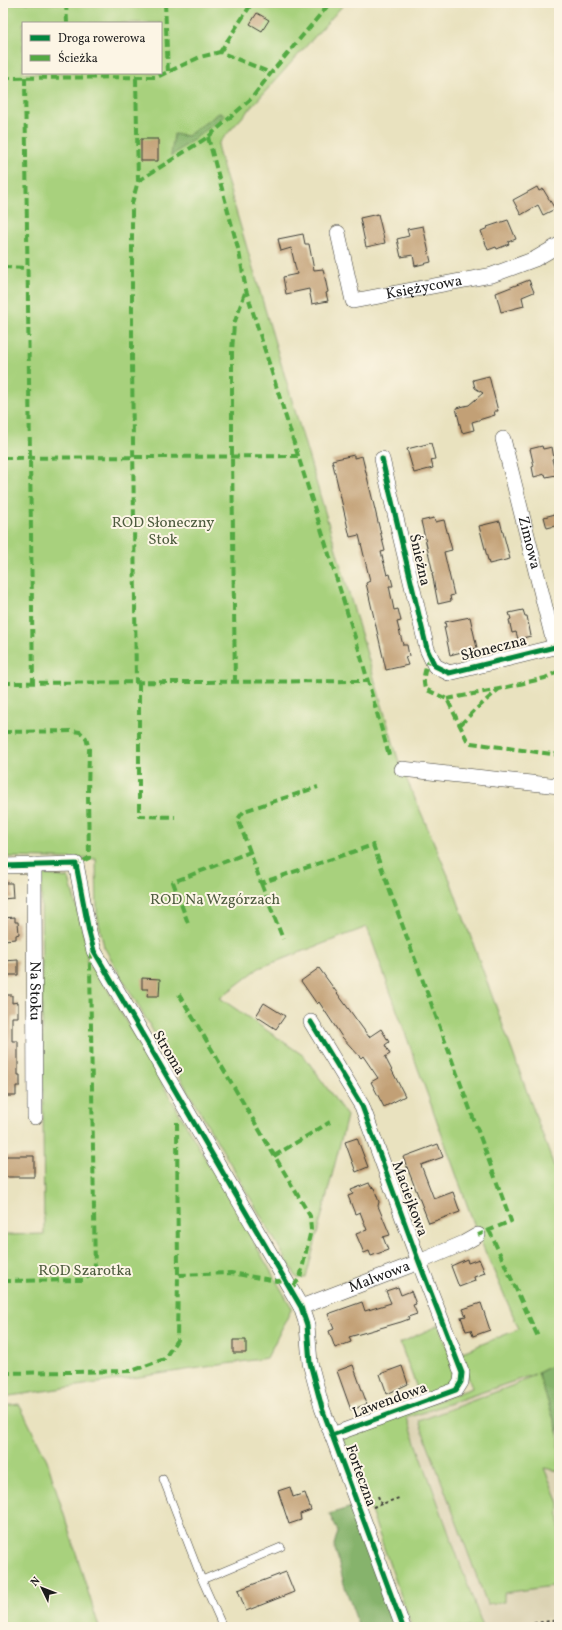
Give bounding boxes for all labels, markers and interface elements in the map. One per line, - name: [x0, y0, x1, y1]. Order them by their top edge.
- legend: [22, 22, 162, 74]
- text: Droga rowerowa: [58, 31, 145, 47]
- text: Ścieżka: [58, 50, 98, 67]
- street label: Księżycowa: [384, 270, 464, 305]
- park label: ROD Słoneczny Stok: [112, 513, 214, 551]
- street label: Zimowa: [512, 514, 546, 572]
- street label: Śnieżna: [403, 532, 435, 588]
- street label: Słoneczna: [459, 631, 529, 667]
- park label: ROD Na Wzgórzach: [150, 890, 280, 911]
- street label: Na Stoku: [24, 961, 45, 1021]
- street label: Stroma: [146, 1027, 190, 1079]
- street label: Maciejkowa: [386, 1158, 432, 1240]
- street label: Malwowa: [346, 1256, 413, 1298]
- park label: ROD Szarotka: [38, 1261, 132, 1282]
- street label: Lawendowa: [350, 1378, 430, 1424]
- street label: Forteczna: [339, 1442, 381, 1510]
- north arrow: [22, 1568, 62, 1608]
- text: N: [28, 1574, 44, 1590]

